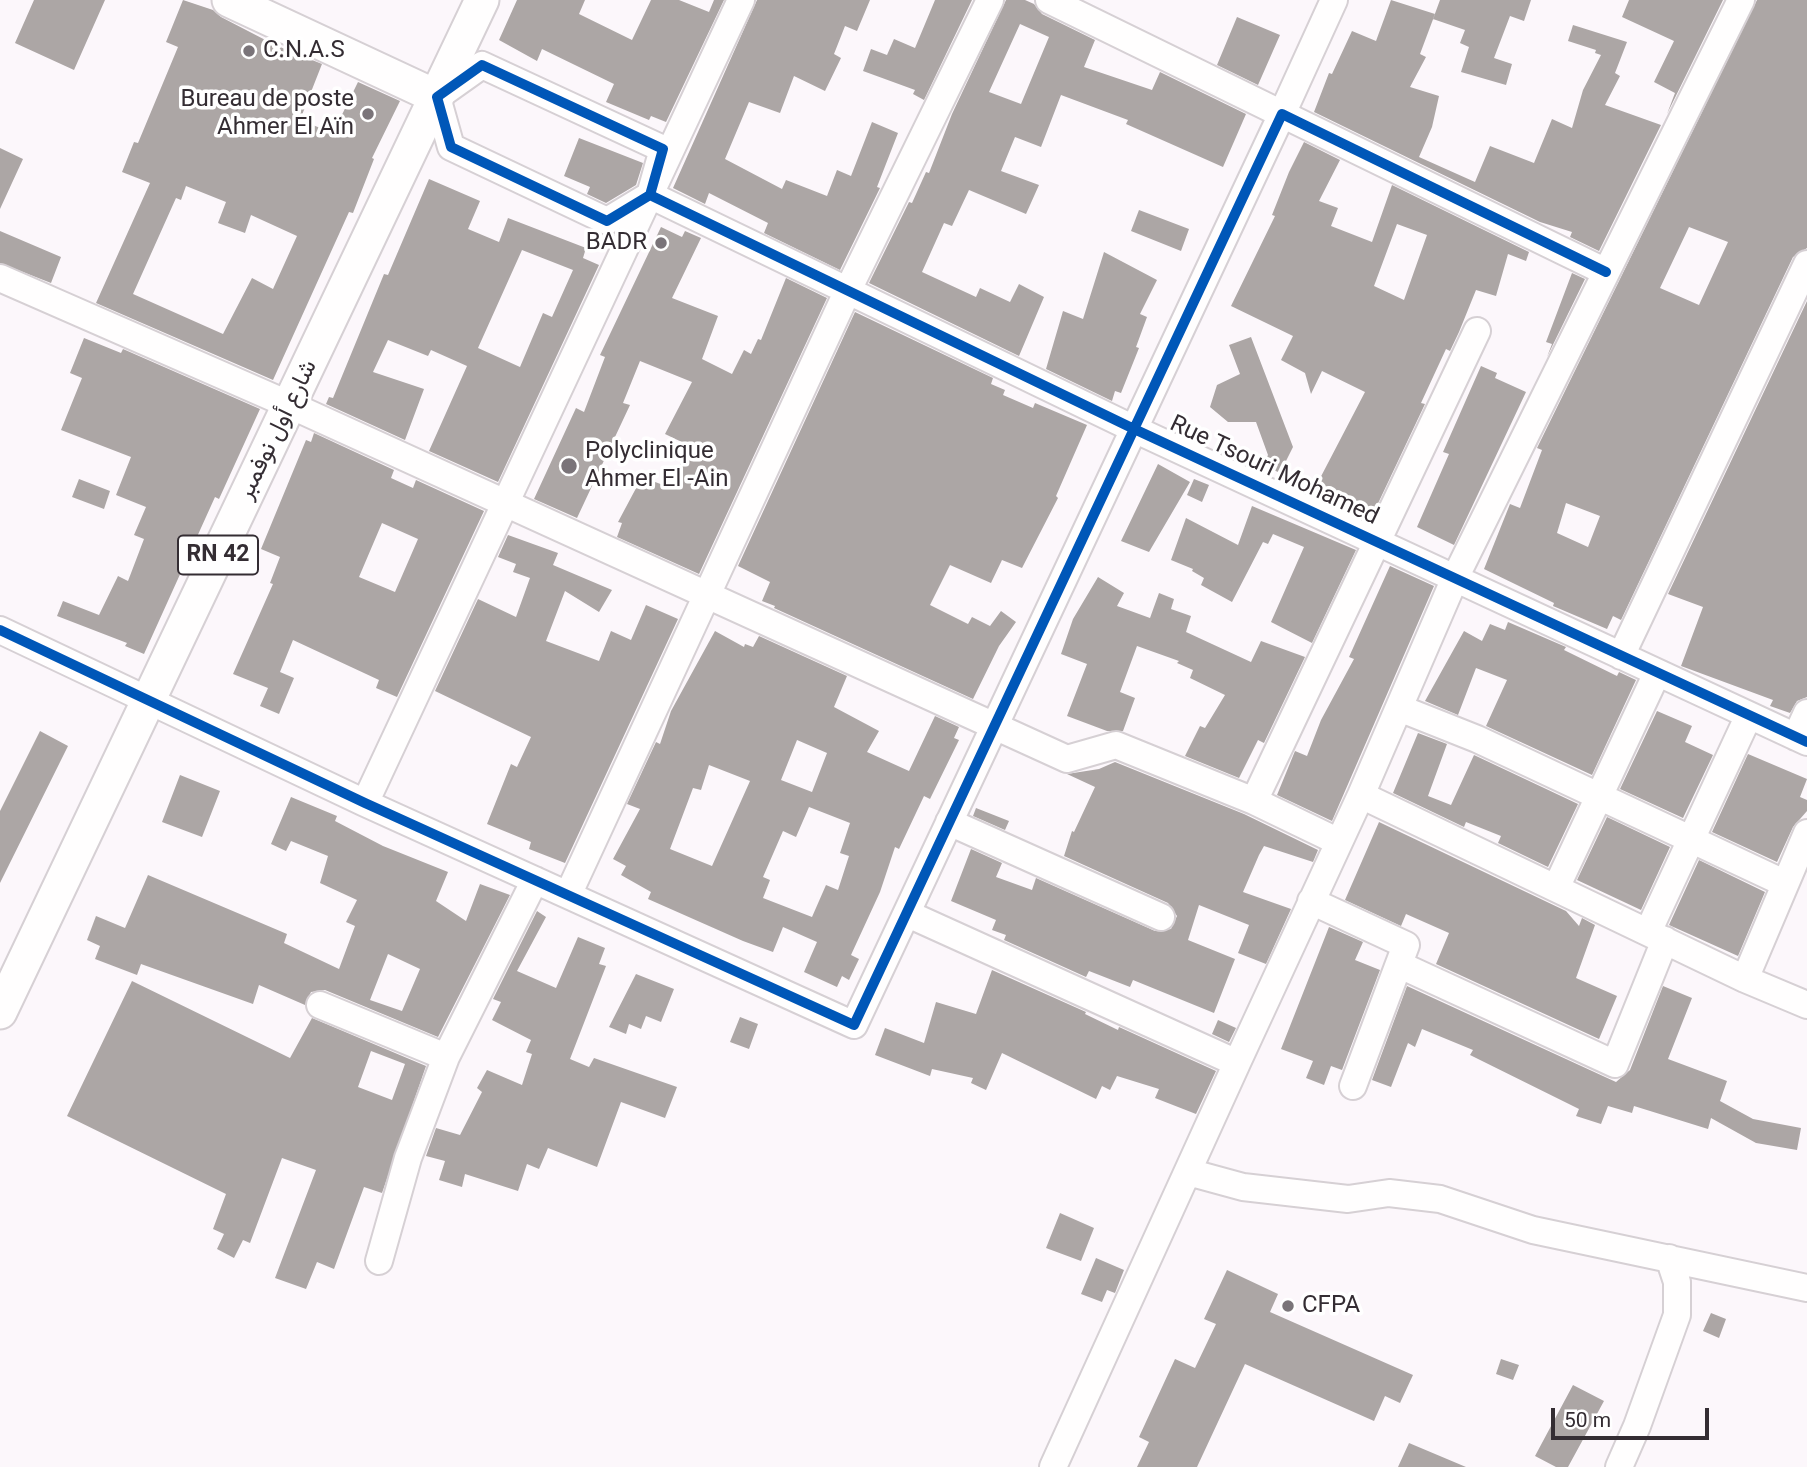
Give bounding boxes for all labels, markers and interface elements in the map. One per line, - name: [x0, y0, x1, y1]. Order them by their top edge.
- place label: C.N.A.S: [263, 37, 345, 65]
- marker: C.N.A.S: [241, 43, 257, 59]
- place label: Bureau de poste Ahmer El Aïn: [181, 86, 354, 142]
- marker: Bureau de poste Ahmer El Aïn: [360, 106, 376, 122]
- place label: BADR: [586, 229, 647, 257]
- marker: BADR: [653, 235, 669, 251]
- street label: شارع أول نوفمبر: [232, 356, 324, 504]
- street label: Rue Tsouri Mohamed: [1165, 410, 1383, 532]
- place label: Polyclinique Ahmer El -Ain: [585, 438, 729, 494]
- marker: Polyclinique Ahmer El -Ain: [559, 456, 579, 476]
- road number: RN 42: [178, 536, 258, 575]
- place label: CFPA: [1302, 1292, 1360, 1320]
- marker: CFPA: [1280, 1298, 1296, 1314]
- scale bar: [1555, 1394, 1713, 1438]
- text: 50 m: [1564, 1408, 1611, 1432]

